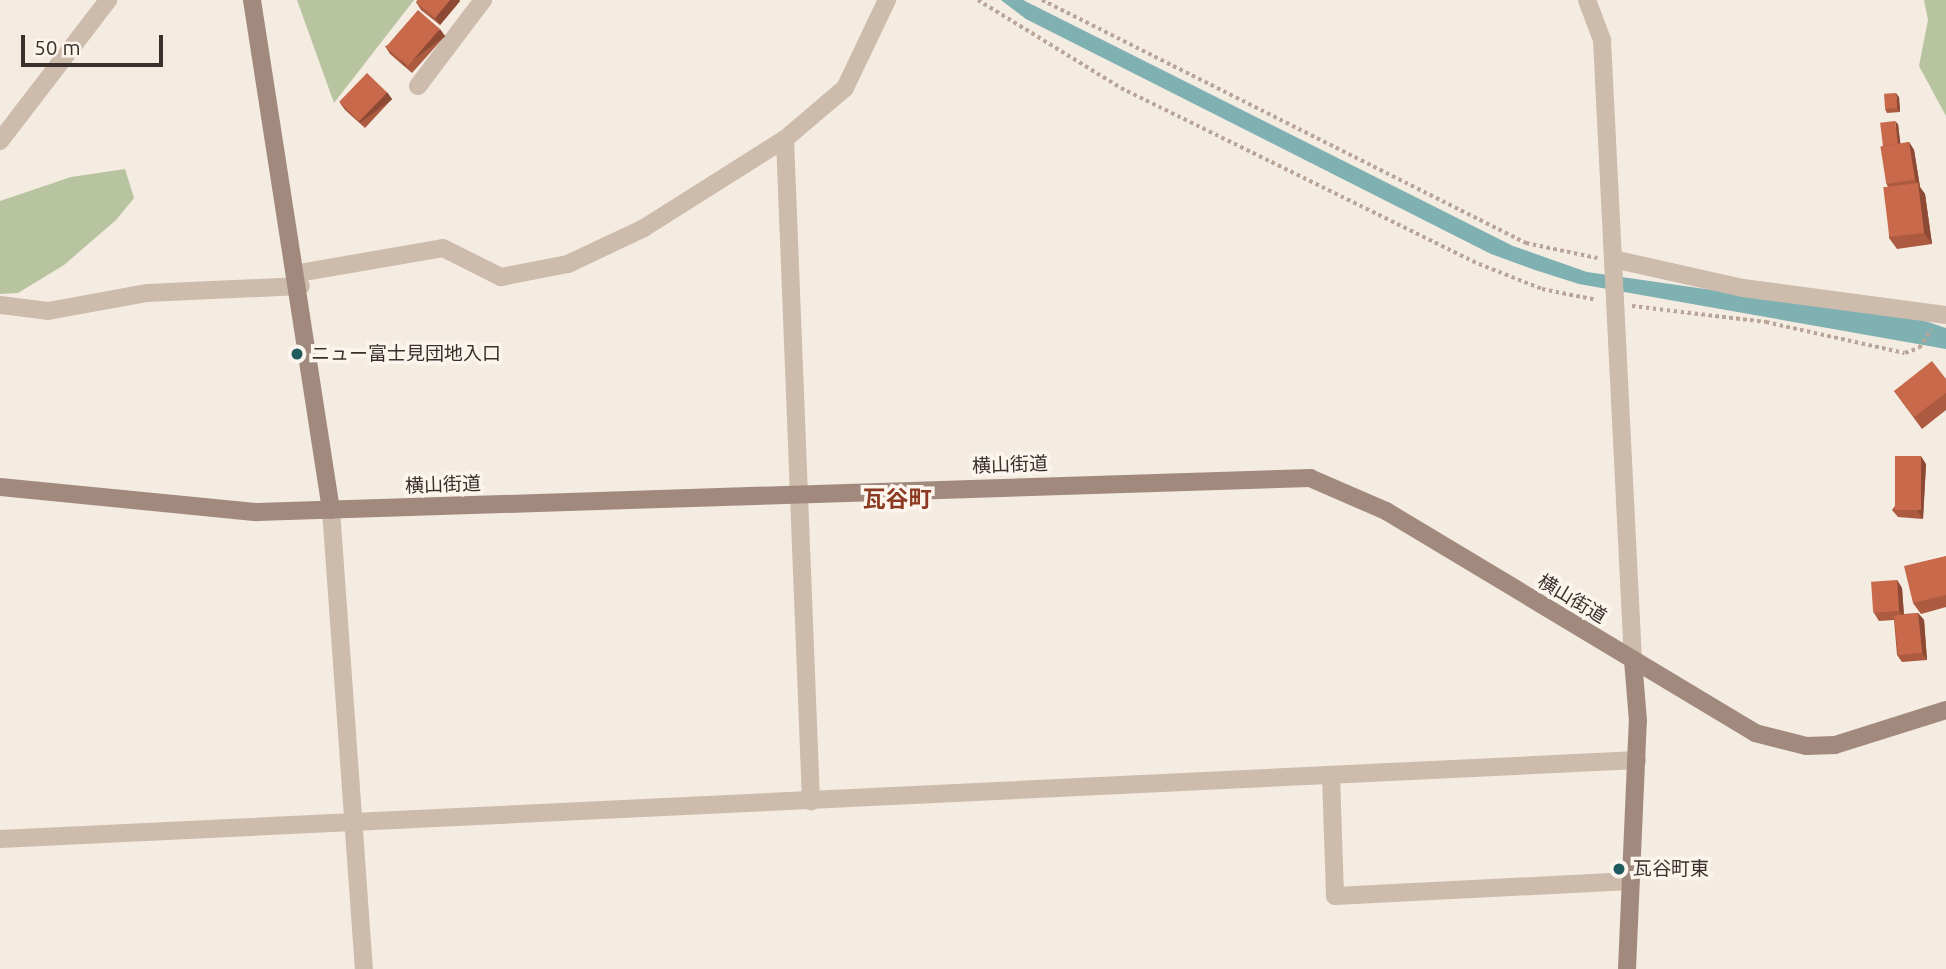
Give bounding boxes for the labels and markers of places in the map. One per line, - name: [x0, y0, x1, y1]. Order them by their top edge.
- place label: ニュー富士見団地入口: [311, 343, 501, 365]
- marker: ニュー富士見団地入口: [289, 346, 305, 362]
- place label: 瓦谷町東: [1633, 858, 1709, 880]
- marker: 瓦谷町東: [1611, 861, 1627, 877]

